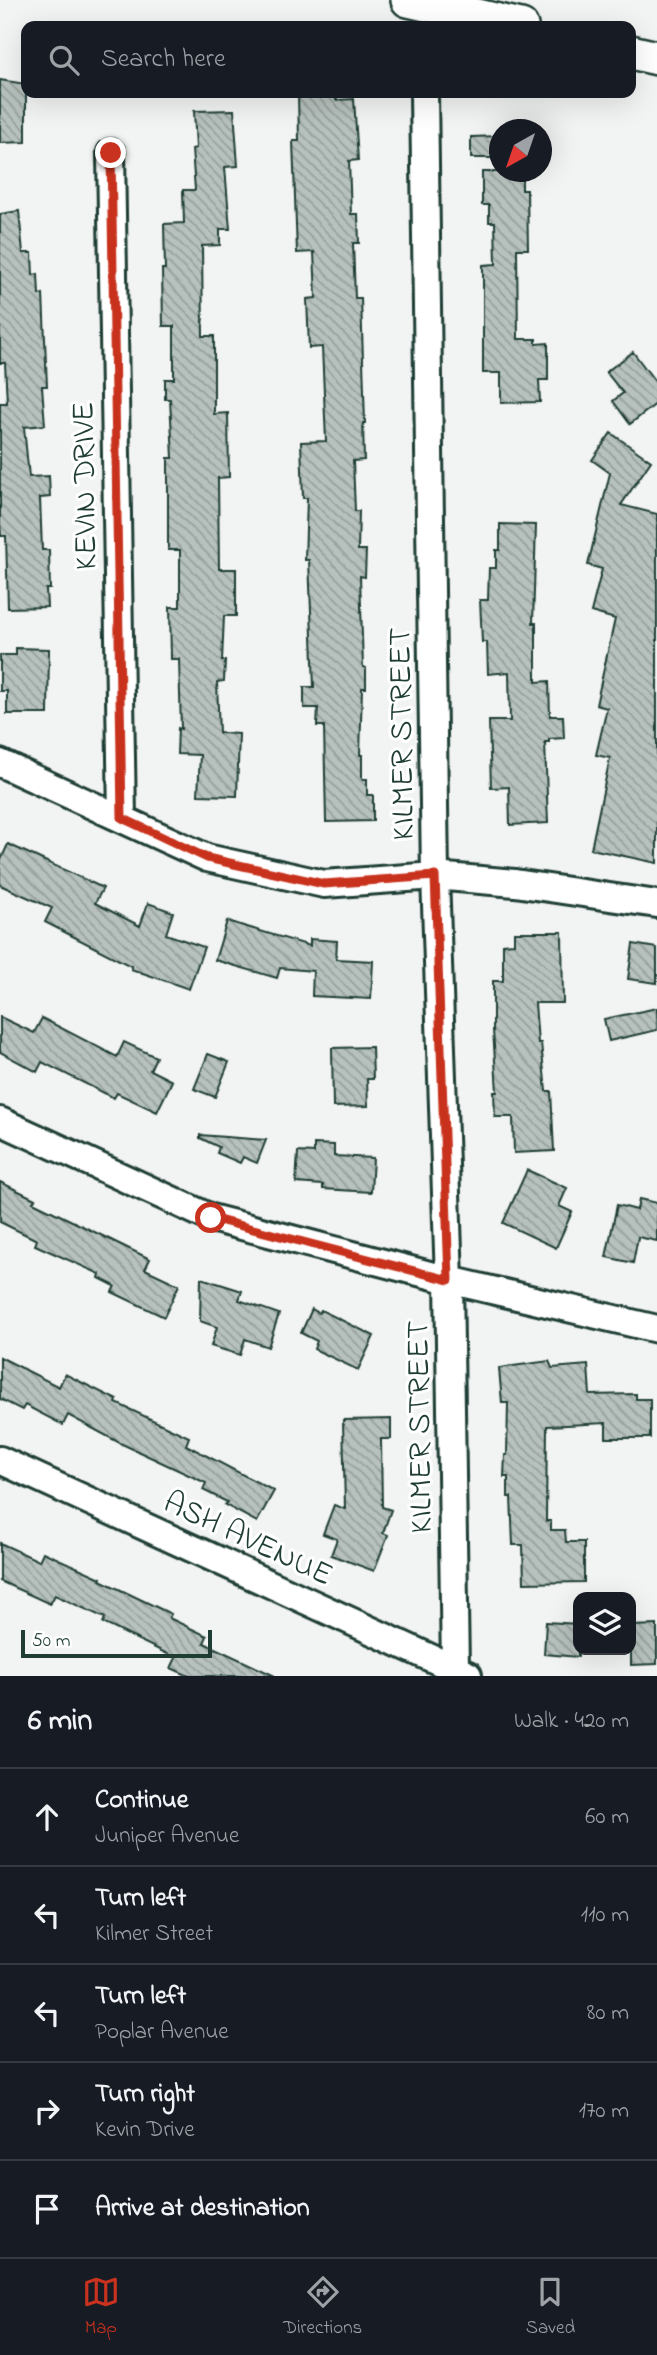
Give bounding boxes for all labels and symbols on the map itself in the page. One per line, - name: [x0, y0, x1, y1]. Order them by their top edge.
- north arrow: [489, 119, 552, 182]
- route end: [95, 137, 126, 168]
- street label: KEVIN DRIVE: [62, 401, 111, 570]
- street label: KILMER STREET: [378, 627, 429, 841]
- route start: [195, 1202, 226, 1233]
- street label: KILMER STREET: [396, 1320, 447, 1534]
- street label: ASH AVENUE: [155, 1480, 340, 1600]
- scale bar: [21, 1627, 212, 1659]

